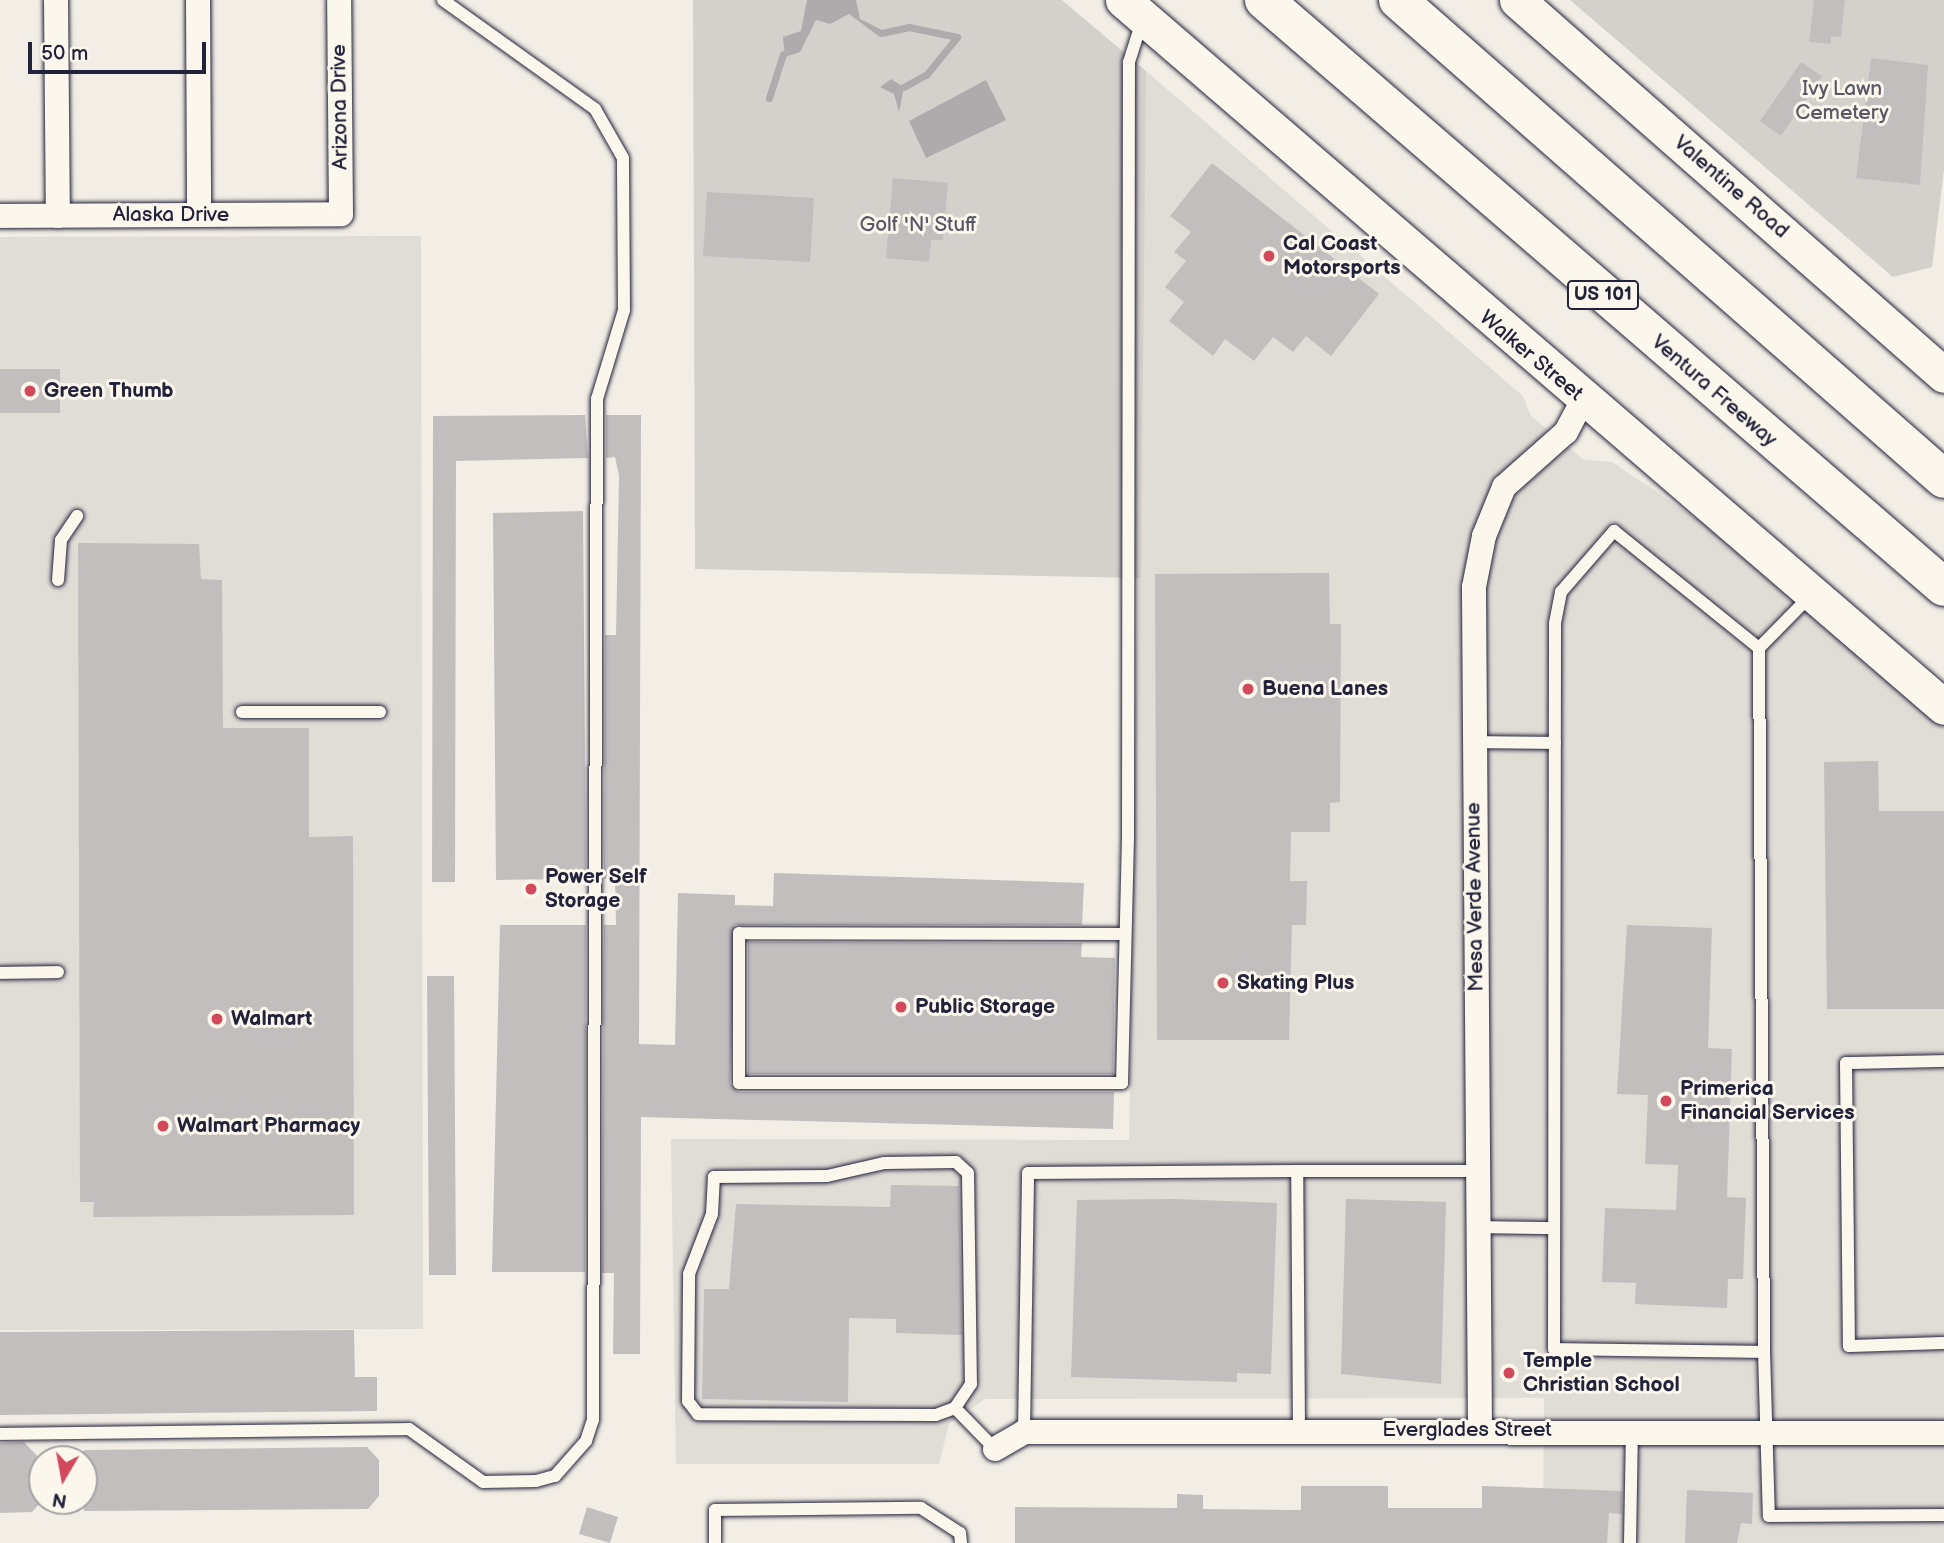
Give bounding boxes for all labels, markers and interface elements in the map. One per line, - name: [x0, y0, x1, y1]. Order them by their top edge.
- scale bar: [32, 28, 210, 72]
- text: 50 m: [41, 41, 88, 66]
- street label: Arizona Drive: [326, 44, 354, 170]
- park label: Ivy Lawn Cemetery: [1795, 76, 1889, 126]
- street label: Valentine Road: [1668, 130, 1794, 244]
- street label: Alaska Drive: [113, 202, 229, 228]
- park label: Golf 'N' Stuff: [859, 212, 977, 238]
- place label: Cal Coast Motorsports: [1283, 231, 1401, 281]
- marker: Cal Coast Motorsports: [1261, 248, 1277, 264]
- road number: US 101: [1566, 280, 1640, 310]
- street label: Walker Street: [1474, 305, 1588, 407]
- street label: Ventura Freeway: [1646, 330, 1782, 452]
- place label: Green Thumb: [44, 378, 174, 404]
- marker: Green Thumb: [22, 383, 38, 399]
- place label: Buena Lanes: [1262, 676, 1388, 702]
- marker: Buena Lanes: [1240, 681, 1256, 697]
- street label: Mesa Verde Avenue: [1461, 802, 1489, 992]
- place label: Power Self Storage: [545, 864, 647, 914]
- marker: Power Self Storage: [523, 881, 539, 897]
- place label: Skating Plus: [1237, 970, 1354, 996]
- marker: Skating Plus: [1215, 975, 1231, 991]
- place label: Public Storage: [915, 994, 1055, 1020]
- marker: Public Storage: [893, 999, 909, 1015]
- place label: Walmart: [231, 1006, 312, 1032]
- marker: Walmart: [209, 1011, 225, 1027]
- place label: Primerica Financial Services: [1680, 1076, 1854, 1126]
- marker: Primerica Financial Services: [1658, 1093, 1674, 1109]
- place label: Walmart Pharmacy: [177, 1113, 360, 1139]
- marker: Walmart Pharmacy: [155, 1118, 171, 1134]
- place label: Temple Christian School: [1523, 1348, 1680, 1398]
- marker: Temple Christian School: [1501, 1365, 1517, 1381]
- street label: Everglades Street: [1382, 1417, 1552, 1443]
- north arrow: [28, 1445, 98, 1515]
- text: N: [51, 1487, 69, 1512]

